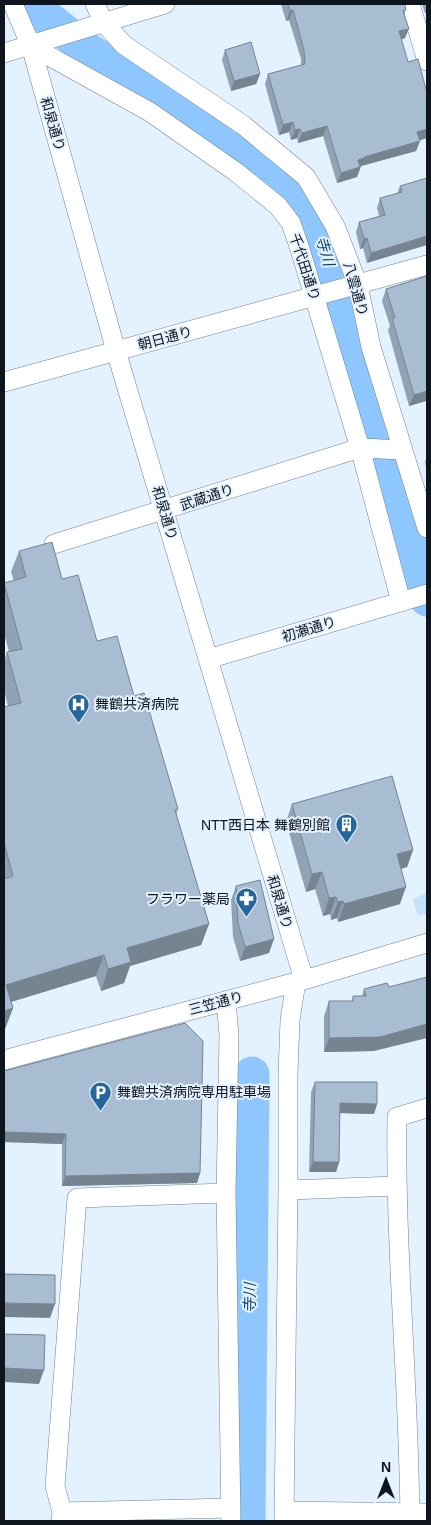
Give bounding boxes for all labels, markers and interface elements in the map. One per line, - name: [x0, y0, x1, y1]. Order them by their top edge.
- street label: 和泉通り: [38, 95, 68, 153]
- street label: 千代田通り: [287, 231, 323, 303]
- water label: 寺川: [313, 234, 338, 270]
- street label: 八雲通り: [341, 260, 371, 318]
- street label: 朝日通り: [136, 323, 194, 353]
- street label: 武蔵通り: [178, 481, 236, 513]
- street label: 和泉通り: [149, 484, 181, 542]
- street label: 初瀬通り: [280, 613, 338, 645]
- hospital icon: 舞鶴共済病院: [67, 692, 91, 723]
- place label: 舞鶴共済病院: [95, 696, 179, 712]
- building icon: NTT西日本 舞鶴別館: [334, 813, 358, 844]
- place label: NTT西日本 舞鶴別館: [201, 817, 330, 833]
- street label: 和泉通り: [264, 873, 296, 931]
- pharmacy icon: フラワー薬局: [234, 887, 258, 918]
- place label: フラワー薬局: [146, 891, 230, 907]
- street label: 三笠通り: [187, 988, 245, 1018]
- parking icon: 舞鶴共済病院専用駐車場: [89, 1080, 113, 1111]
- place label: 舞鶴共済病院専用駐車場: [117, 1084, 271, 1100]
- water label: 寺川: [241, 1281, 258, 1313]
- north arrow: [361, 1455, 411, 1505]
- text: N: [381, 1459, 391, 1475]

